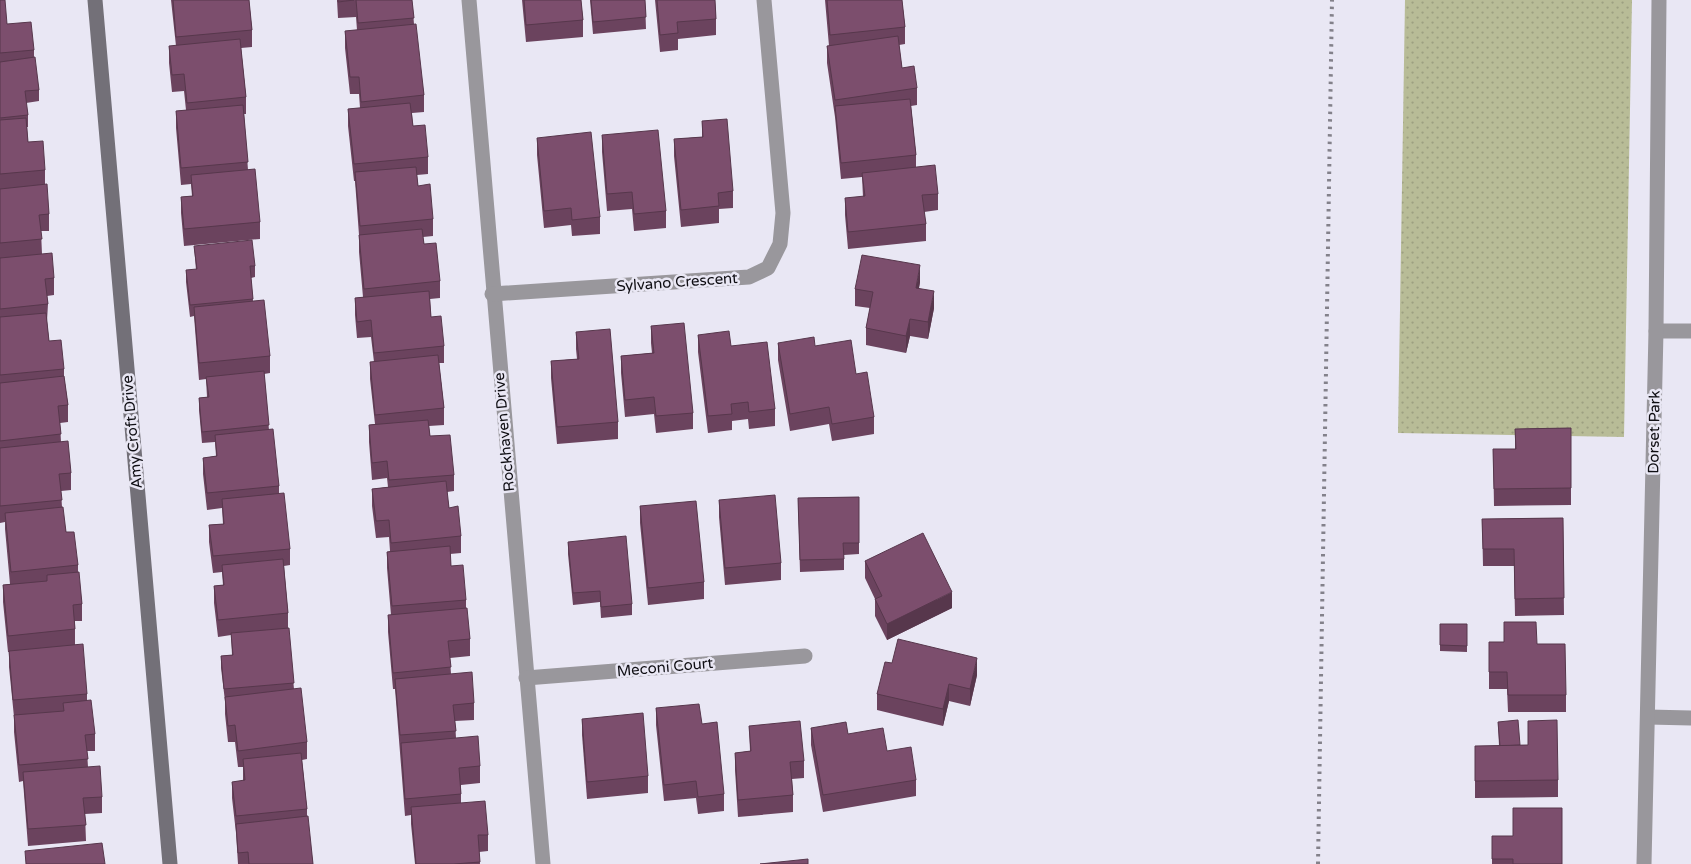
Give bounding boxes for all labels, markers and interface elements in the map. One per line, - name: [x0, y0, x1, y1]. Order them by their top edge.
- street label: Sylvano Crescent: [616, 269, 739, 295]
- street label: Rockhaven Drive: [490, 372, 518, 492]
- street label: Amy Croft Drive: [118, 375, 146, 489]
- street label: Dorset Park: [1644, 390, 1664, 474]
- street label: Meconi Court: [616, 654, 714, 680]

